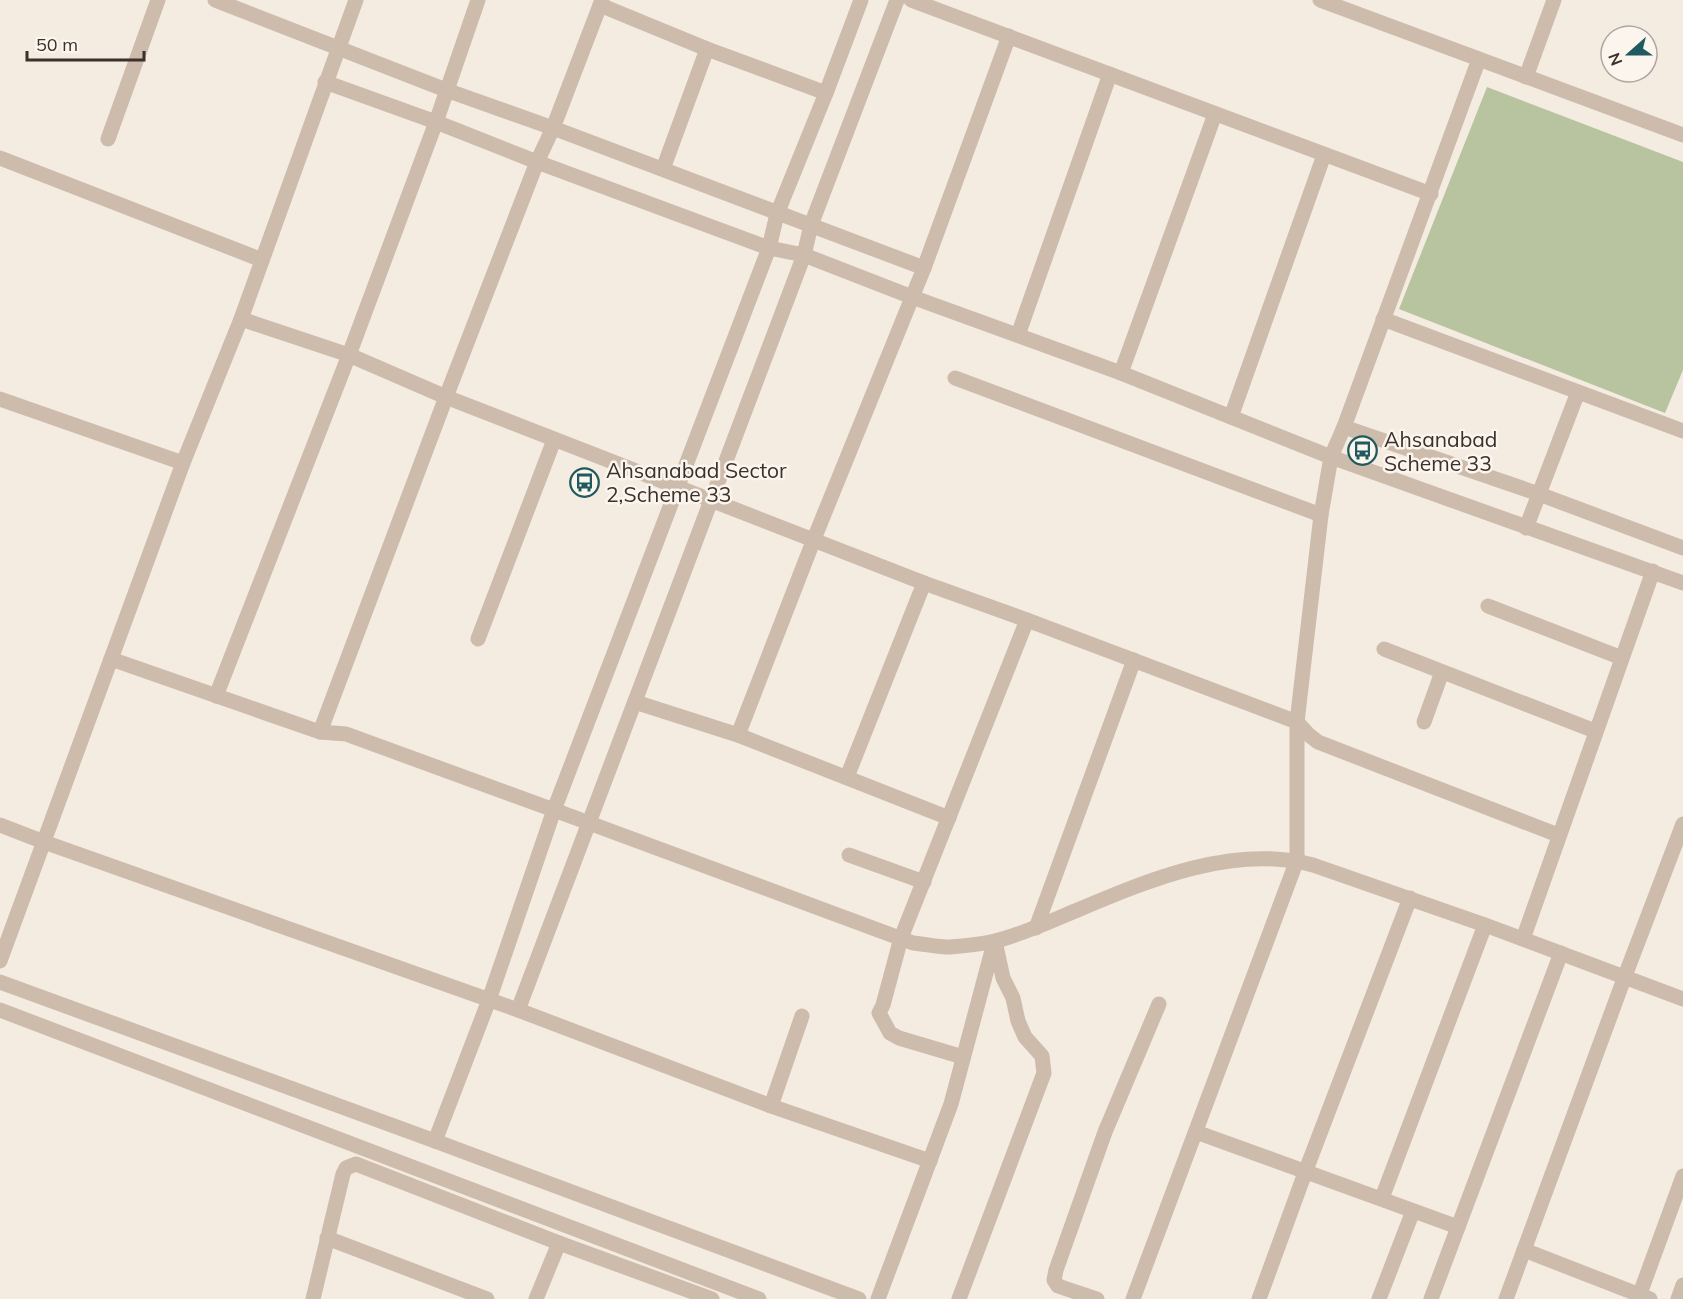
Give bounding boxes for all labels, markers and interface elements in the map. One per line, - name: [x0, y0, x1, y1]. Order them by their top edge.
- scale bar: [27, 24, 144, 62]
- north arrow: [1599, 24, 1659, 84]
- text: 50 m: [36, 33, 78, 56]
- text: N: [1603, 50, 1626, 69]
- place label: Ahsanabad Scheme 33: [1384, 426, 1497, 476]
- bus stop icon: Ahsanabad Scheme 33: [1347, 435, 1379, 467]
- place label: Ahsanabad Sector 2,Scheme 33: [606, 457, 787, 507]
- bus stop icon: Ahsanabad Sector 2,Scheme 33: [569, 466, 601, 498]

